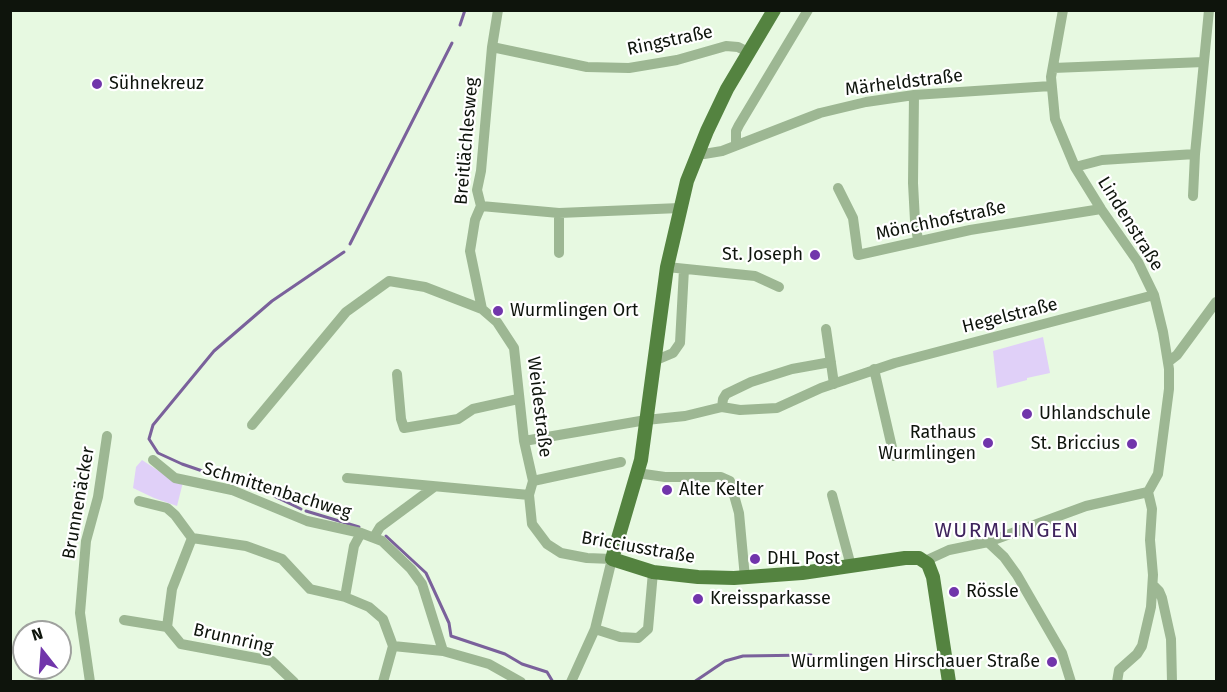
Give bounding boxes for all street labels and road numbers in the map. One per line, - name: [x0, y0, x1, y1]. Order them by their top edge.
- street label: Ringstraße: [625, 21, 715, 61]
- street label: Märheldstraße: [844, 65, 964, 101]
- street label: Breitlächlesweg: [451, 76, 483, 206]
- street label: Lindenstraße: [1092, 173, 1168, 275]
- street label: Mönchhofstraße: [874, 197, 1008, 245]
- street label: Hegelstraße: [960, 294, 1060, 338]
- street label: Weidestraße: [522, 355, 556, 459]
- street label: Brunnenäcker: [58, 445, 100, 561]
- street label: Schmittenbachweg: [200, 458, 354, 524]
- street label: Bricciusstraße: [579, 527, 697, 569]
- street label: Brunnring: [191, 619, 275, 659]

